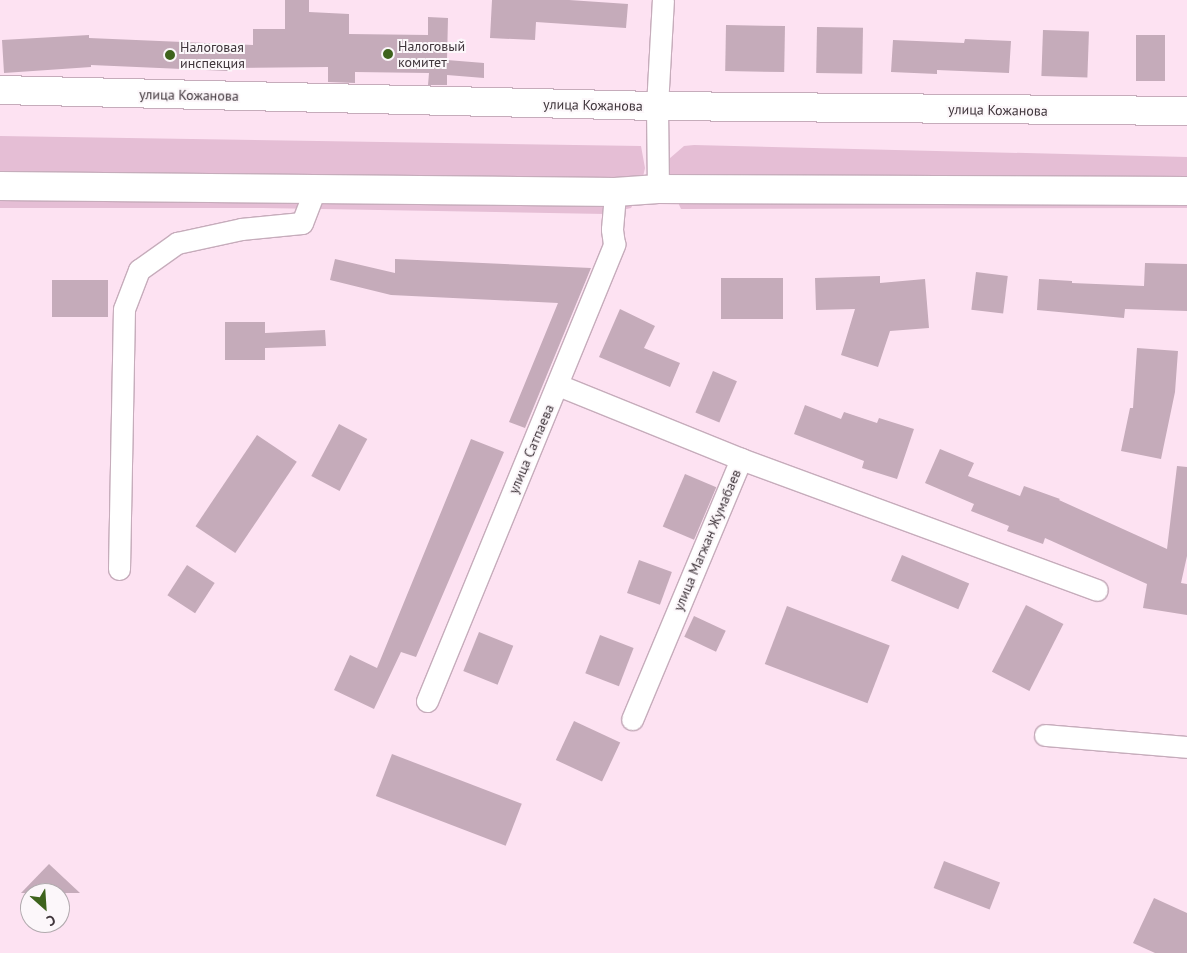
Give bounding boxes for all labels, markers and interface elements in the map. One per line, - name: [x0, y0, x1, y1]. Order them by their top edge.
- place label: Налоговый комитет: [398, 38, 465, 70]
- place label: Налоговая инспекция: [180, 39, 245, 72]
- marker: Налоговый комитет: [382, 48, 394, 60]
- marker: Налоговая инспекция: [164, 49, 176, 61]
- street label: улица Кожанова: [139, 86, 239, 104]
- street label: улица Кожанова: [543, 96, 643, 114]
- street label: улица Кожанова: [948, 101, 1048, 119]
- street label: улица Сатпаева: [505, 402, 557, 496]
- street label: улица Магжан Жумабаев: [670, 467, 744, 613]
- north arrow: [20, 883, 70, 933]
- text: С: [44, 911, 59, 930]

